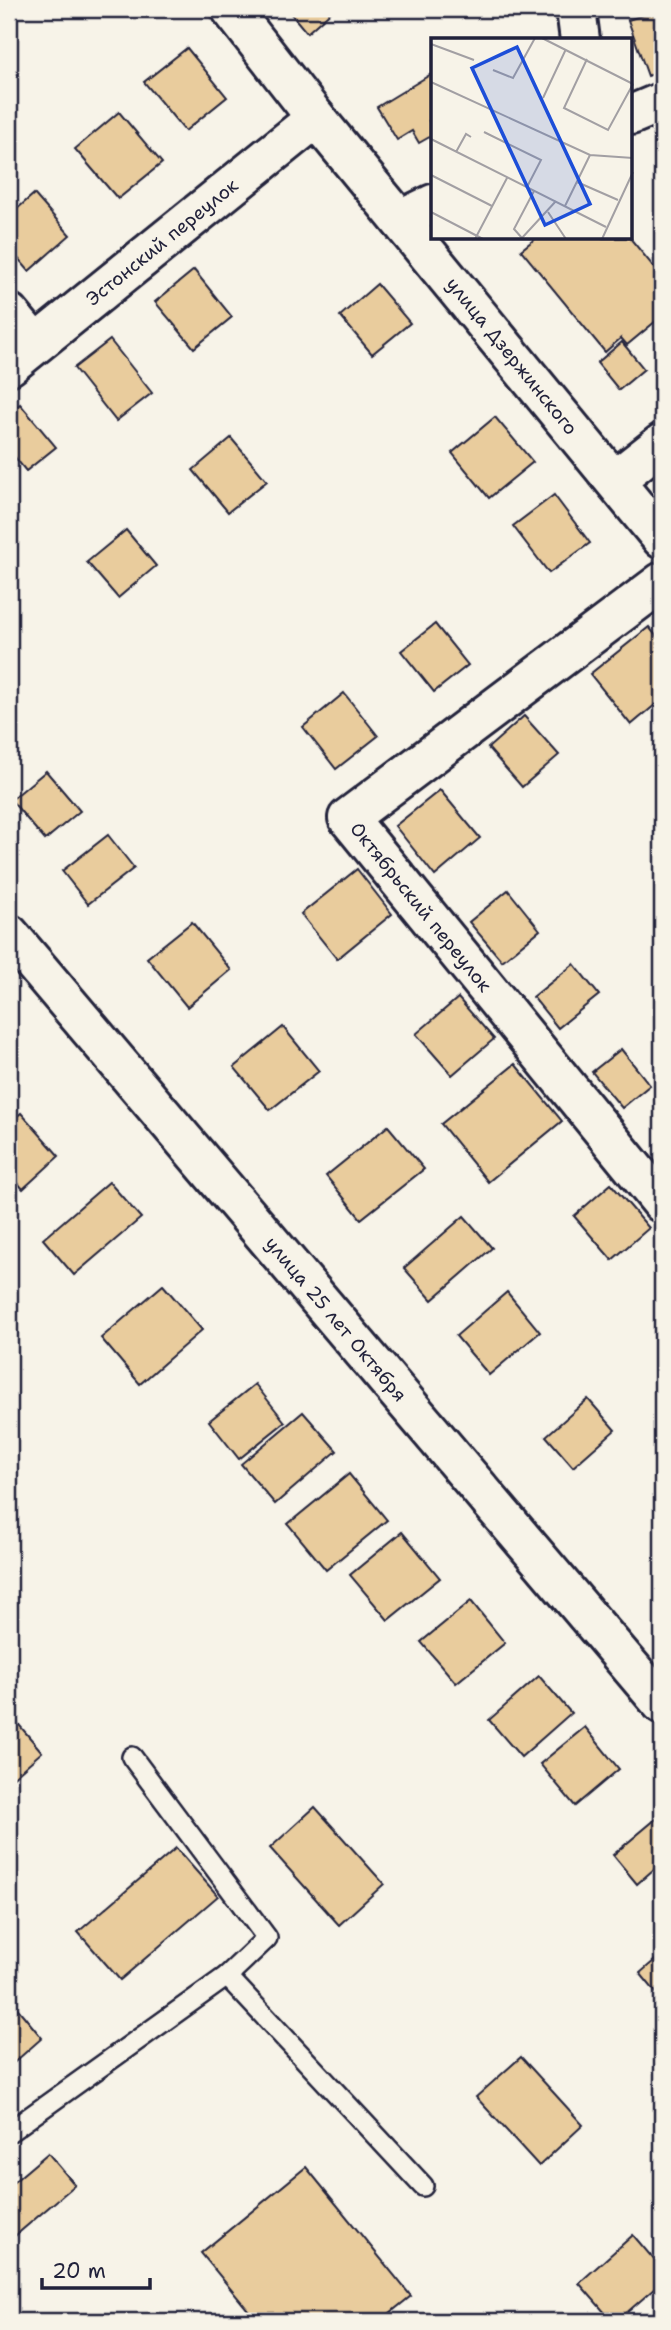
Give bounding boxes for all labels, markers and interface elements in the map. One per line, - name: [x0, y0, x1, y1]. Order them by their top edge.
- inset map: [431, 38, 632, 240]
- street label: Эстонский переулок: [81, 173, 243, 311]
- street label: улица Дзержинского: [441, 272, 583, 440]
- street label: Октябрьский переулок: [345, 817, 497, 997]
- street label: улица 25 лет Октября: [260, 1231, 412, 1407]
- scale bar: [42, 2246, 150, 2290]
- text: 20 m: [52, 2257, 106, 2285]

